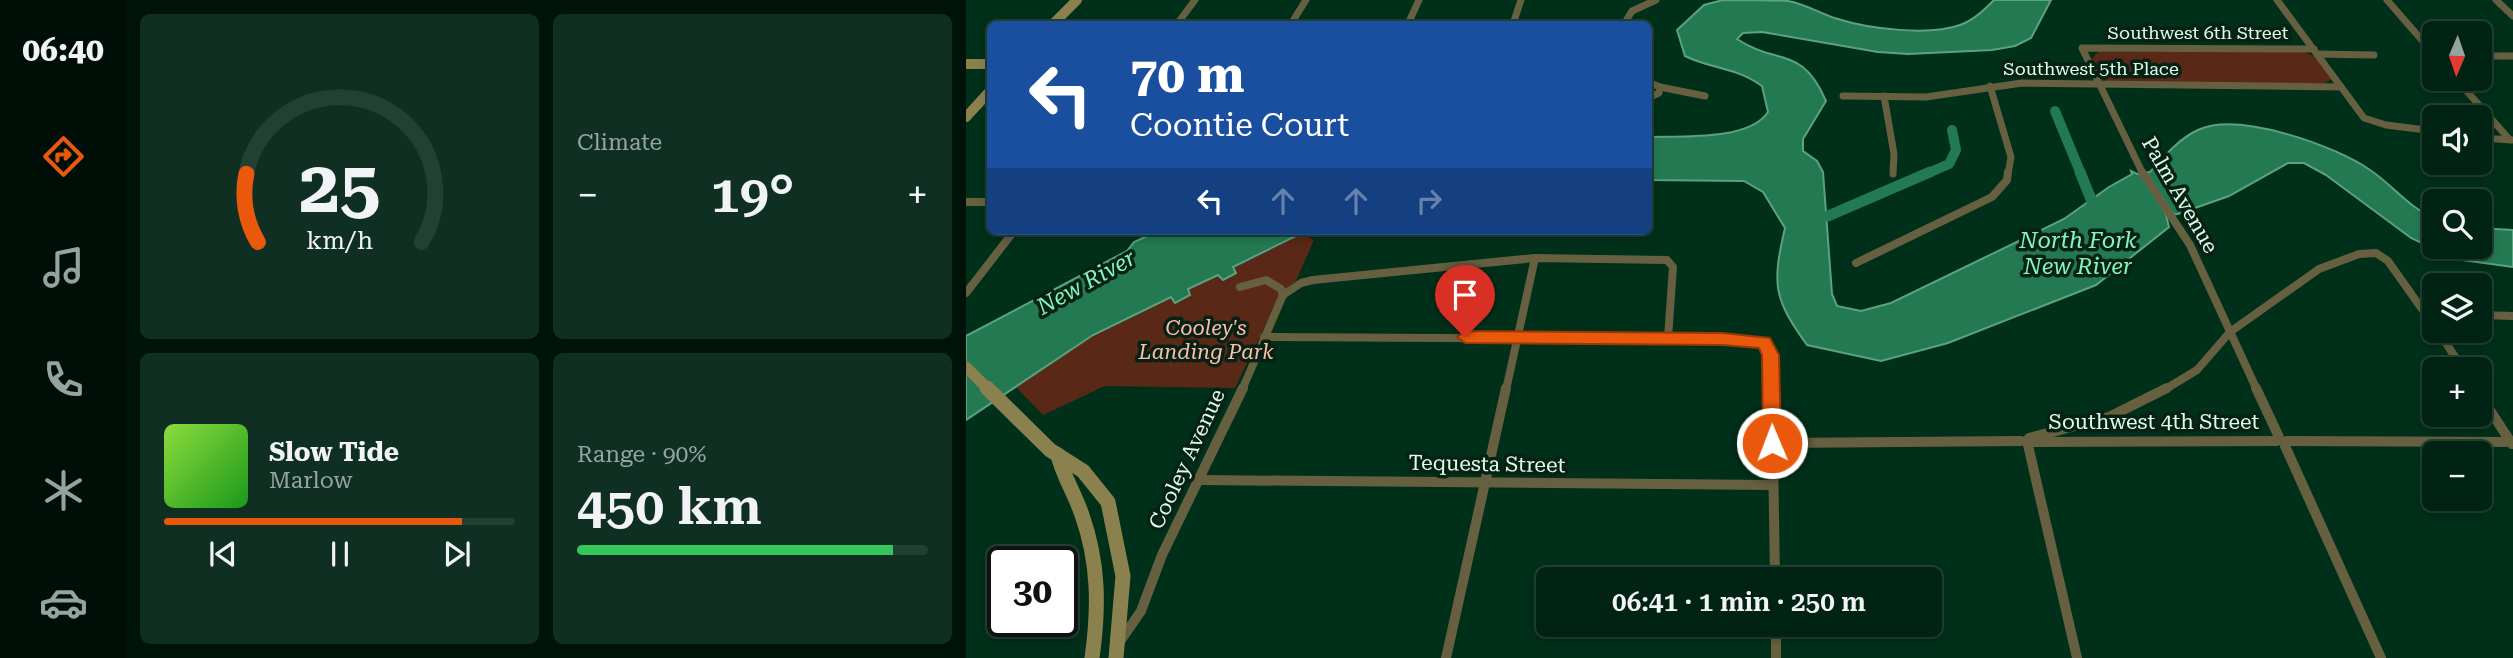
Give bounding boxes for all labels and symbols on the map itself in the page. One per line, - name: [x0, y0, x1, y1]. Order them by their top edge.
- north arrow: [2422, 21, 2492, 91]
- street label: Southwest 6th Street: [2108, 22, 2289, 43]
- street label: Southwest 5th Place: [2003, 58, 2179, 79]
- street label: Palm Avenue: [2137, 132, 2223, 258]
- water label: North Fork New River: [2018, 227, 2137, 280]
- water label: New River: [1031, 244, 1141, 321]
- pin: [1435, 265, 1495, 337]
- park label: Cooley's Landing Park: [1137, 316, 1274, 364]
- street label: Cooley Avenue: [1144, 385, 1230, 533]
- position arrow: [1735, 406, 1809, 480]
- street label: Southwest 4th Street: [2049, 410, 2260, 434]
- street label: Tequesta Street: [1408, 451, 1566, 477]
- speed limit sign: 30: [987, 546, 1078, 637]

